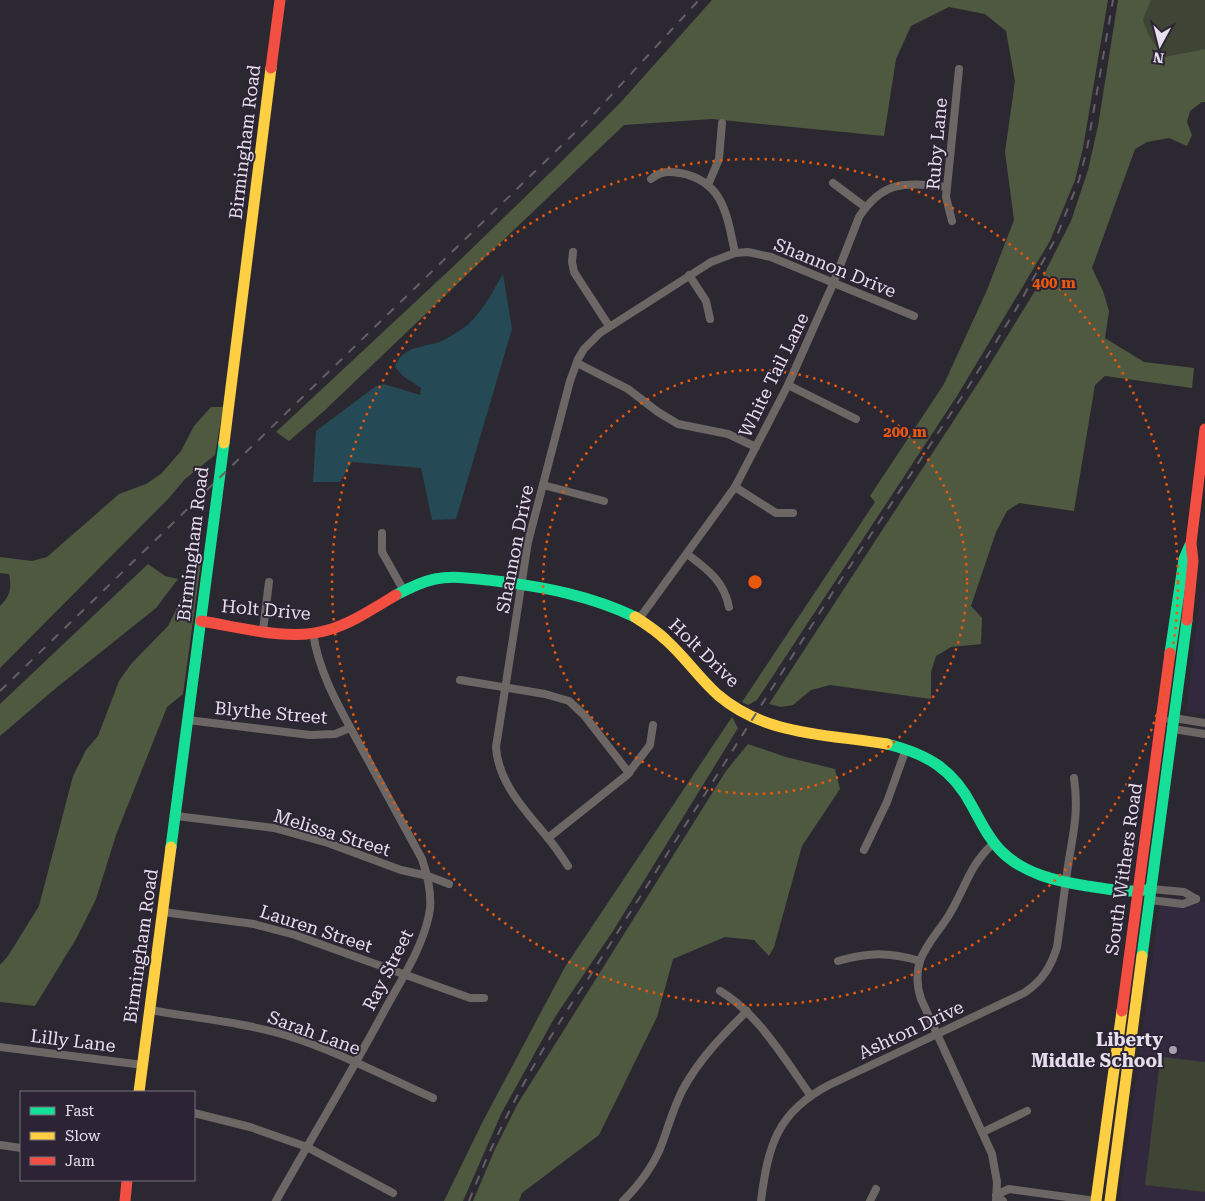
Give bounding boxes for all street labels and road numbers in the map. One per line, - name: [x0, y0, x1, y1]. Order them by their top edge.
- street label: Birmingham Road: [225, 63, 264, 221]
- street label: Ruby Lane: [922, 97, 951, 191]
- street label: Shannon Drive: [771, 233, 900, 302]
- street label: White Tail Lane: [734, 309, 813, 440]
- street label: Birmingham Road: [173, 465, 212, 623]
- street label: Shannon Drive: [492, 483, 537, 615]
- street label: Holt Drive: [220, 595, 312, 624]
- street label: Holt Drive: [665, 614, 744, 691]
- street label: Blythe Street: [214, 697, 329, 728]
- street label: South Withers Road: [1101, 781, 1146, 956]
- street label: Melissa Street: [271, 805, 393, 860]
- street label: Birmingham Road: [119, 867, 162, 1025]
- street label: Lauren Street: [257, 900, 375, 957]
- street label: Ray Street: [358, 925, 417, 1014]
- street label: Ashton Drive: [855, 996, 967, 1063]
- street label: Sarah Lane: [265, 1006, 363, 1059]
- street label: Lilly Lane: [29, 1025, 117, 1056]

